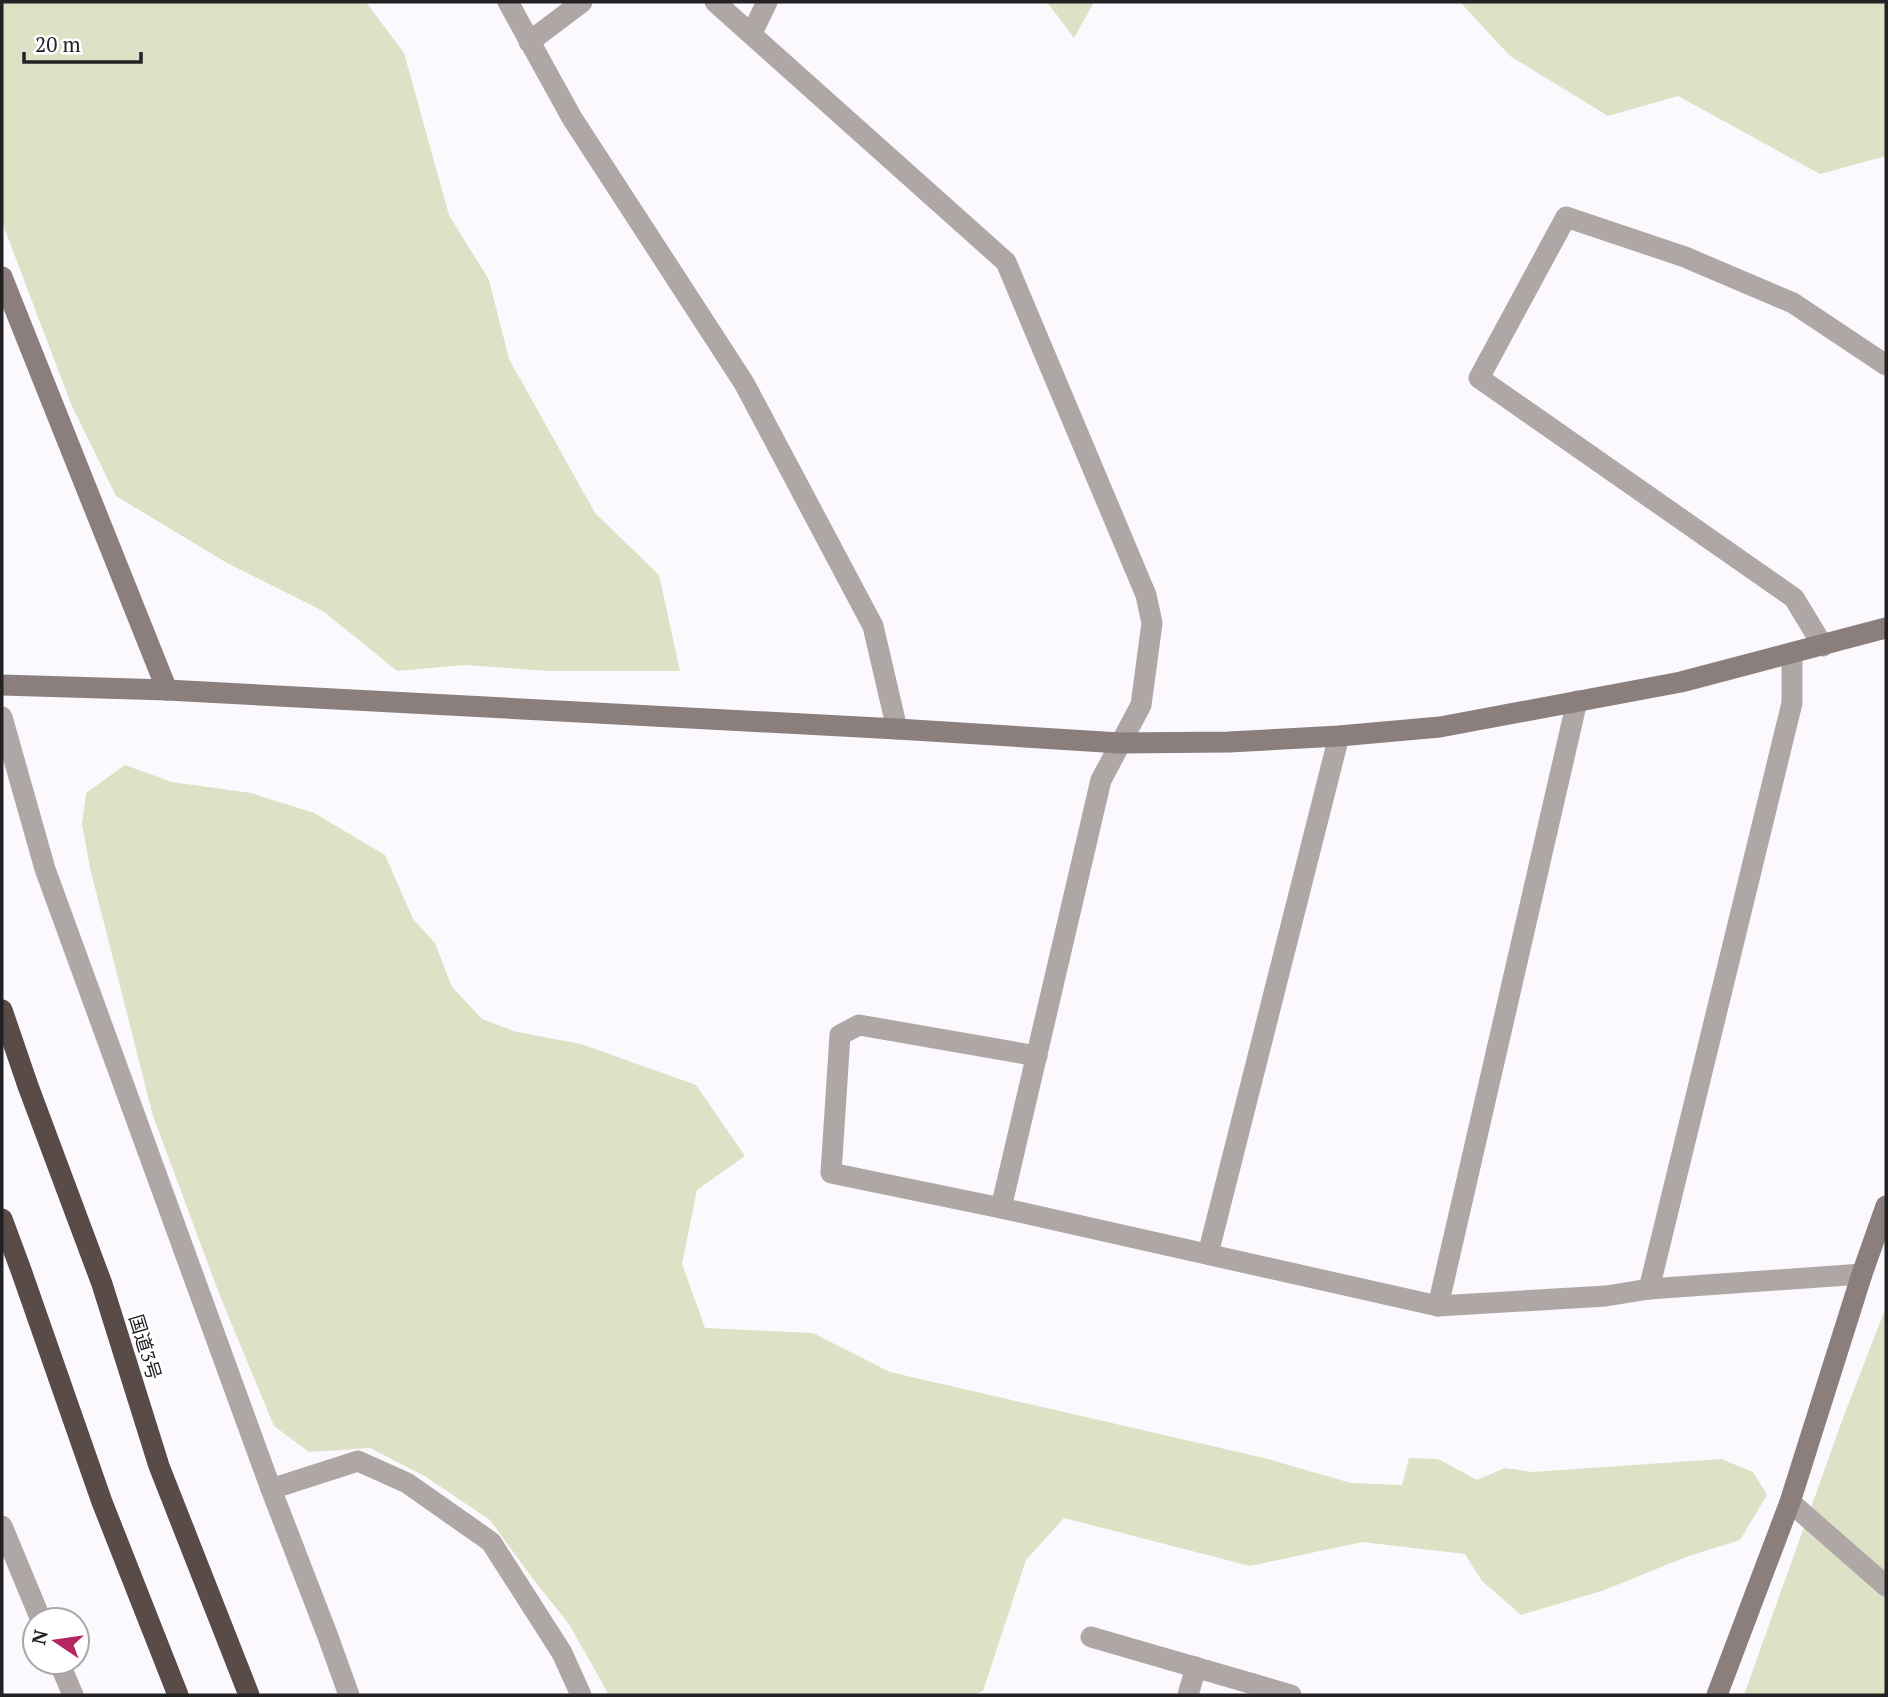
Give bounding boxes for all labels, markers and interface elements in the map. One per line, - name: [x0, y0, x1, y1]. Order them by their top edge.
- scale bar: [24, 21, 142, 65]
- text: 20 m: [35, 30, 81, 58]
- street label: 国道3号: [124, 1311, 168, 1383]
- north arrow: [21, 1606, 91, 1676]
- text: N: [25, 1627, 53, 1647]

